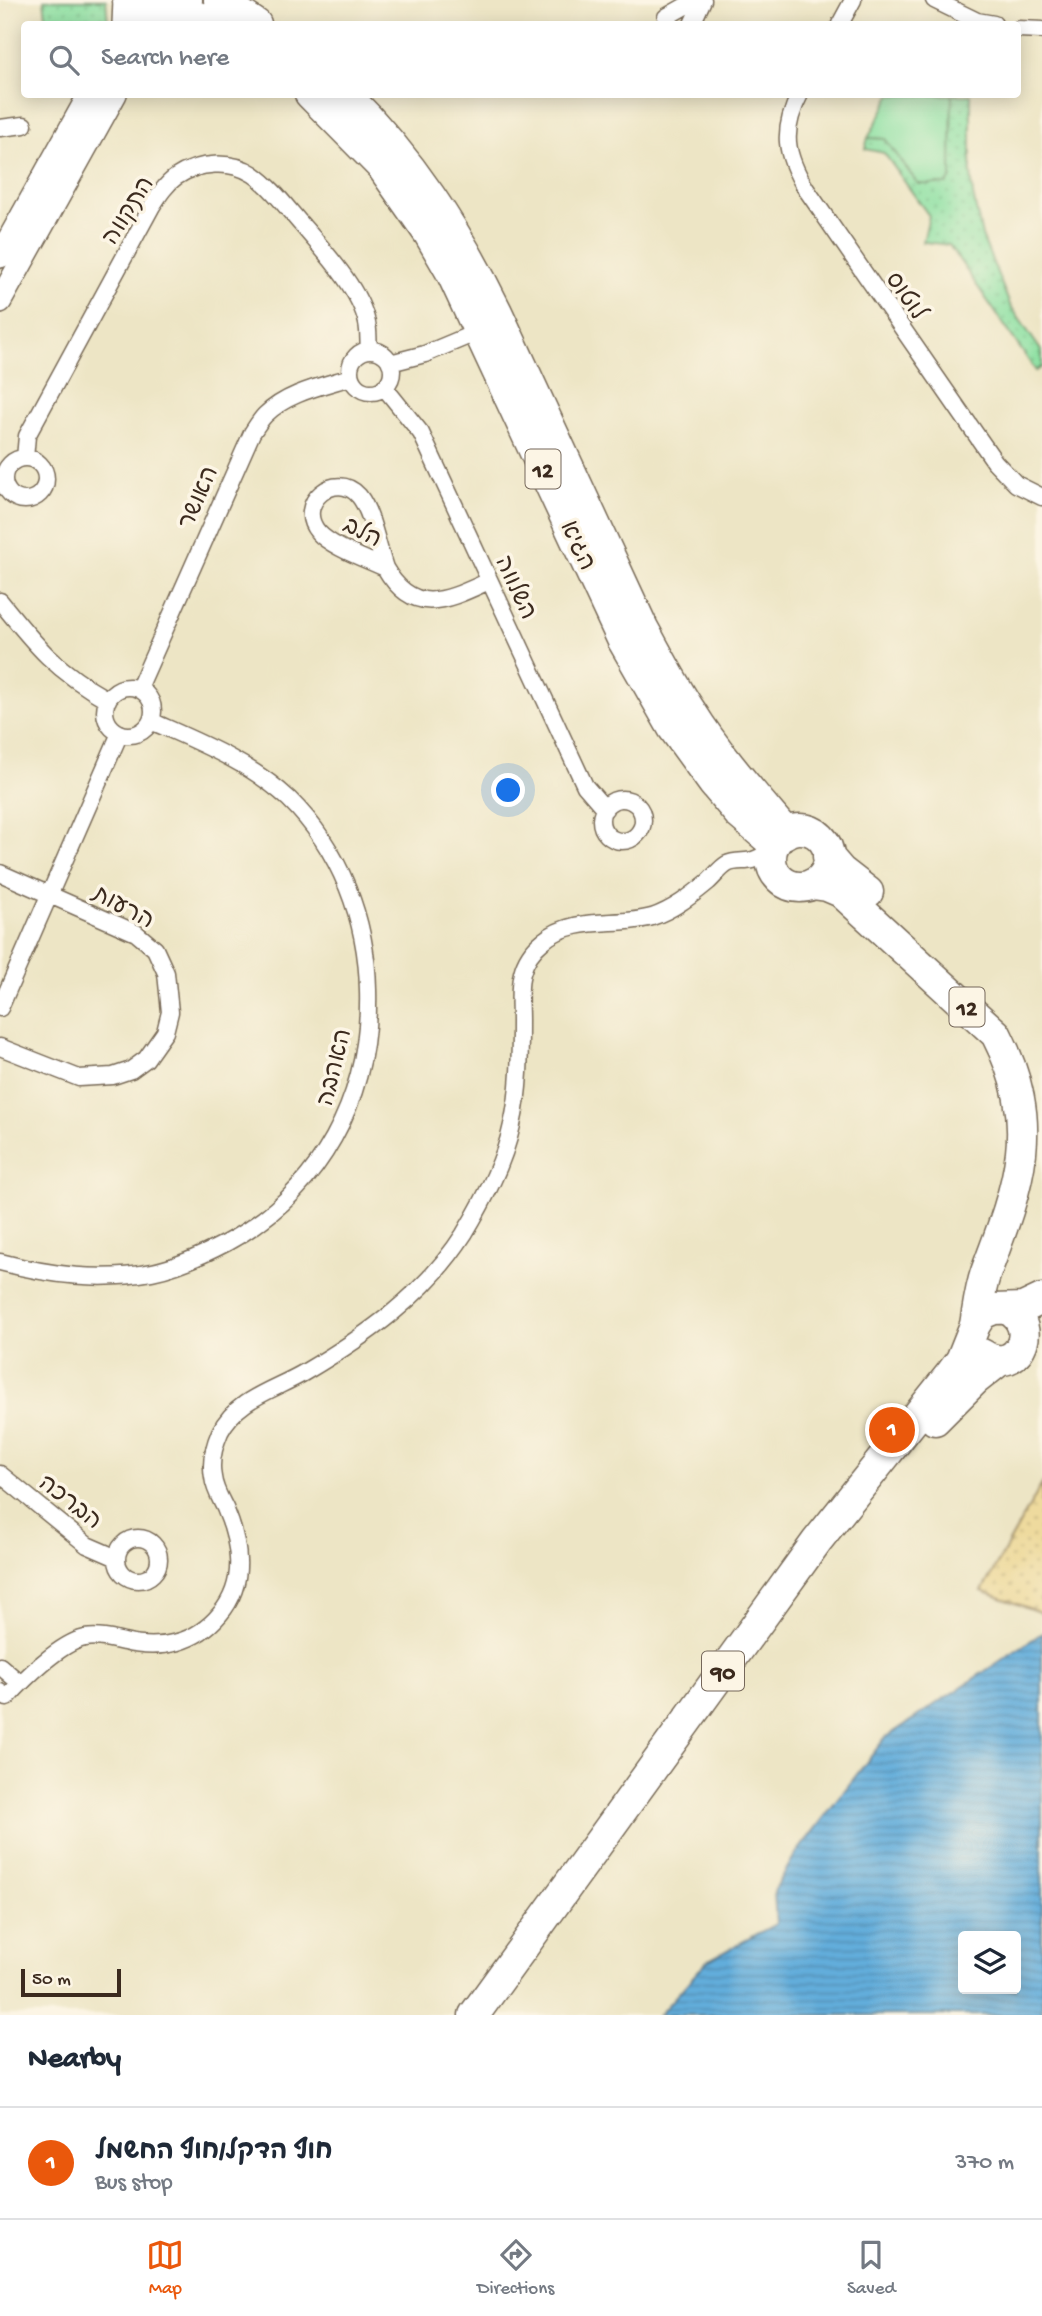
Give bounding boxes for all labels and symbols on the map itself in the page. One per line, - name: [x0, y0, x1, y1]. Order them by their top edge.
- street label: התקווה: [98, 172, 162, 252]
- street label: לוטוס: [877, 267, 933, 328]
- road number: 12: [526, 449, 560, 489]
- street label: האושר: [174, 462, 227, 534]
- street label: הלב: [337, 511, 386, 556]
- street label: הגיא: [552, 517, 600, 576]
- street label: השלווה: [487, 552, 542, 625]
- your location: [491, 773, 525, 807]
- street label: הרעות: [85, 880, 158, 937]
- road number: 12: [950, 988, 984, 1026]
- street label: האהבה: [313, 1026, 360, 1110]
- pin: 1: [869, 1404, 915, 1456]
- street label: הברכה: [31, 1470, 106, 1537]
- road number: 90: [702, 1652, 744, 1690]
- scale bar: [21, 1966, 121, 1998]

